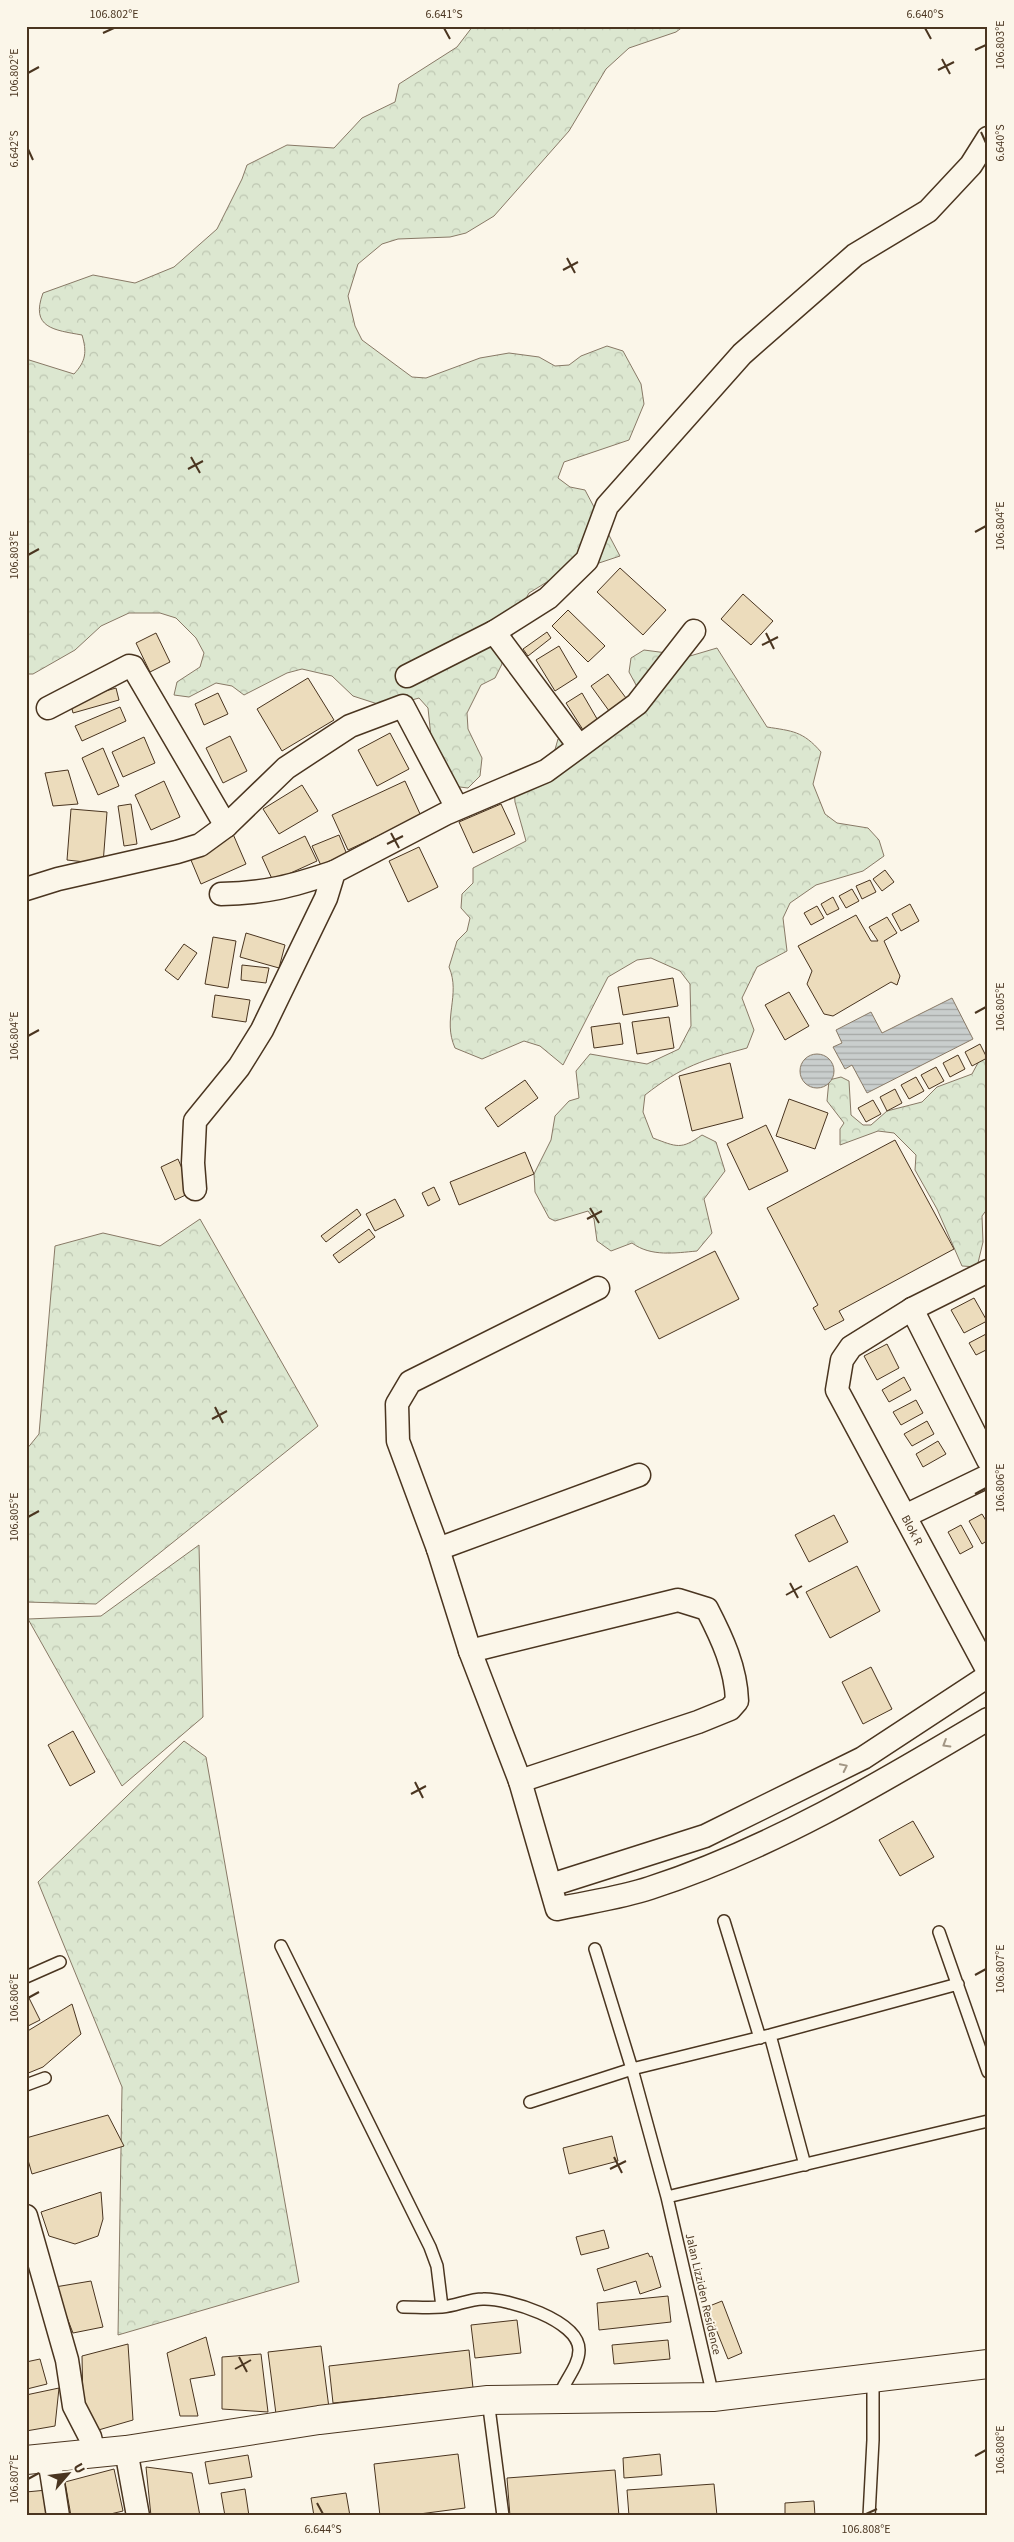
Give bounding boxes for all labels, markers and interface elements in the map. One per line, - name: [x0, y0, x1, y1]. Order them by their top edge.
- text: 106.802°E: [89, 6, 139, 23]
- text: 6.641°S: [425, 6, 463, 23]
- text: 6.640°S: [906, 6, 944, 23]
- text: 106.803°E: [992, 20, 1009, 70]
- text: 106.802°E: [6, 48, 23, 98]
- text: 6.640°S: [992, 124, 1009, 162]
- text: 6.642°S: [6, 130, 23, 168]
- text: 106.804°E: [992, 501, 1009, 551]
- text: 106.803°E: [6, 530, 23, 580]
- text: 106.805°E: [992, 982, 1009, 1032]
- text: 106.804°E: [6, 1011, 23, 1061]
- text: 106.806°E: [992, 1463, 1009, 1513]
- text: 106.805°E: [6, 1492, 23, 1542]
- street label: Blok R: [897, 1512, 927, 1548]
- one-way arrow: [942, 1738, 951, 1748]
- one-way arrow: [839, 1763, 848, 1773]
- text: 106.807°E: [992, 1944, 1009, 1994]
- text: 106.806°E: [6, 1973, 23, 2023]
- street label: Jalan Lizziden Residence: [681, 2231, 725, 2357]
- text: 106.808°E: [992, 2425, 1009, 2475]
- north arrow: [42, 2450, 92, 2500]
- text: 106.807°E: [6, 2454, 23, 2504]
- text: U: [68, 2460, 90, 2477]
- text: 6.644°S: [304, 2521, 342, 2538]
- text: 106.808°E: [841, 2521, 891, 2538]

